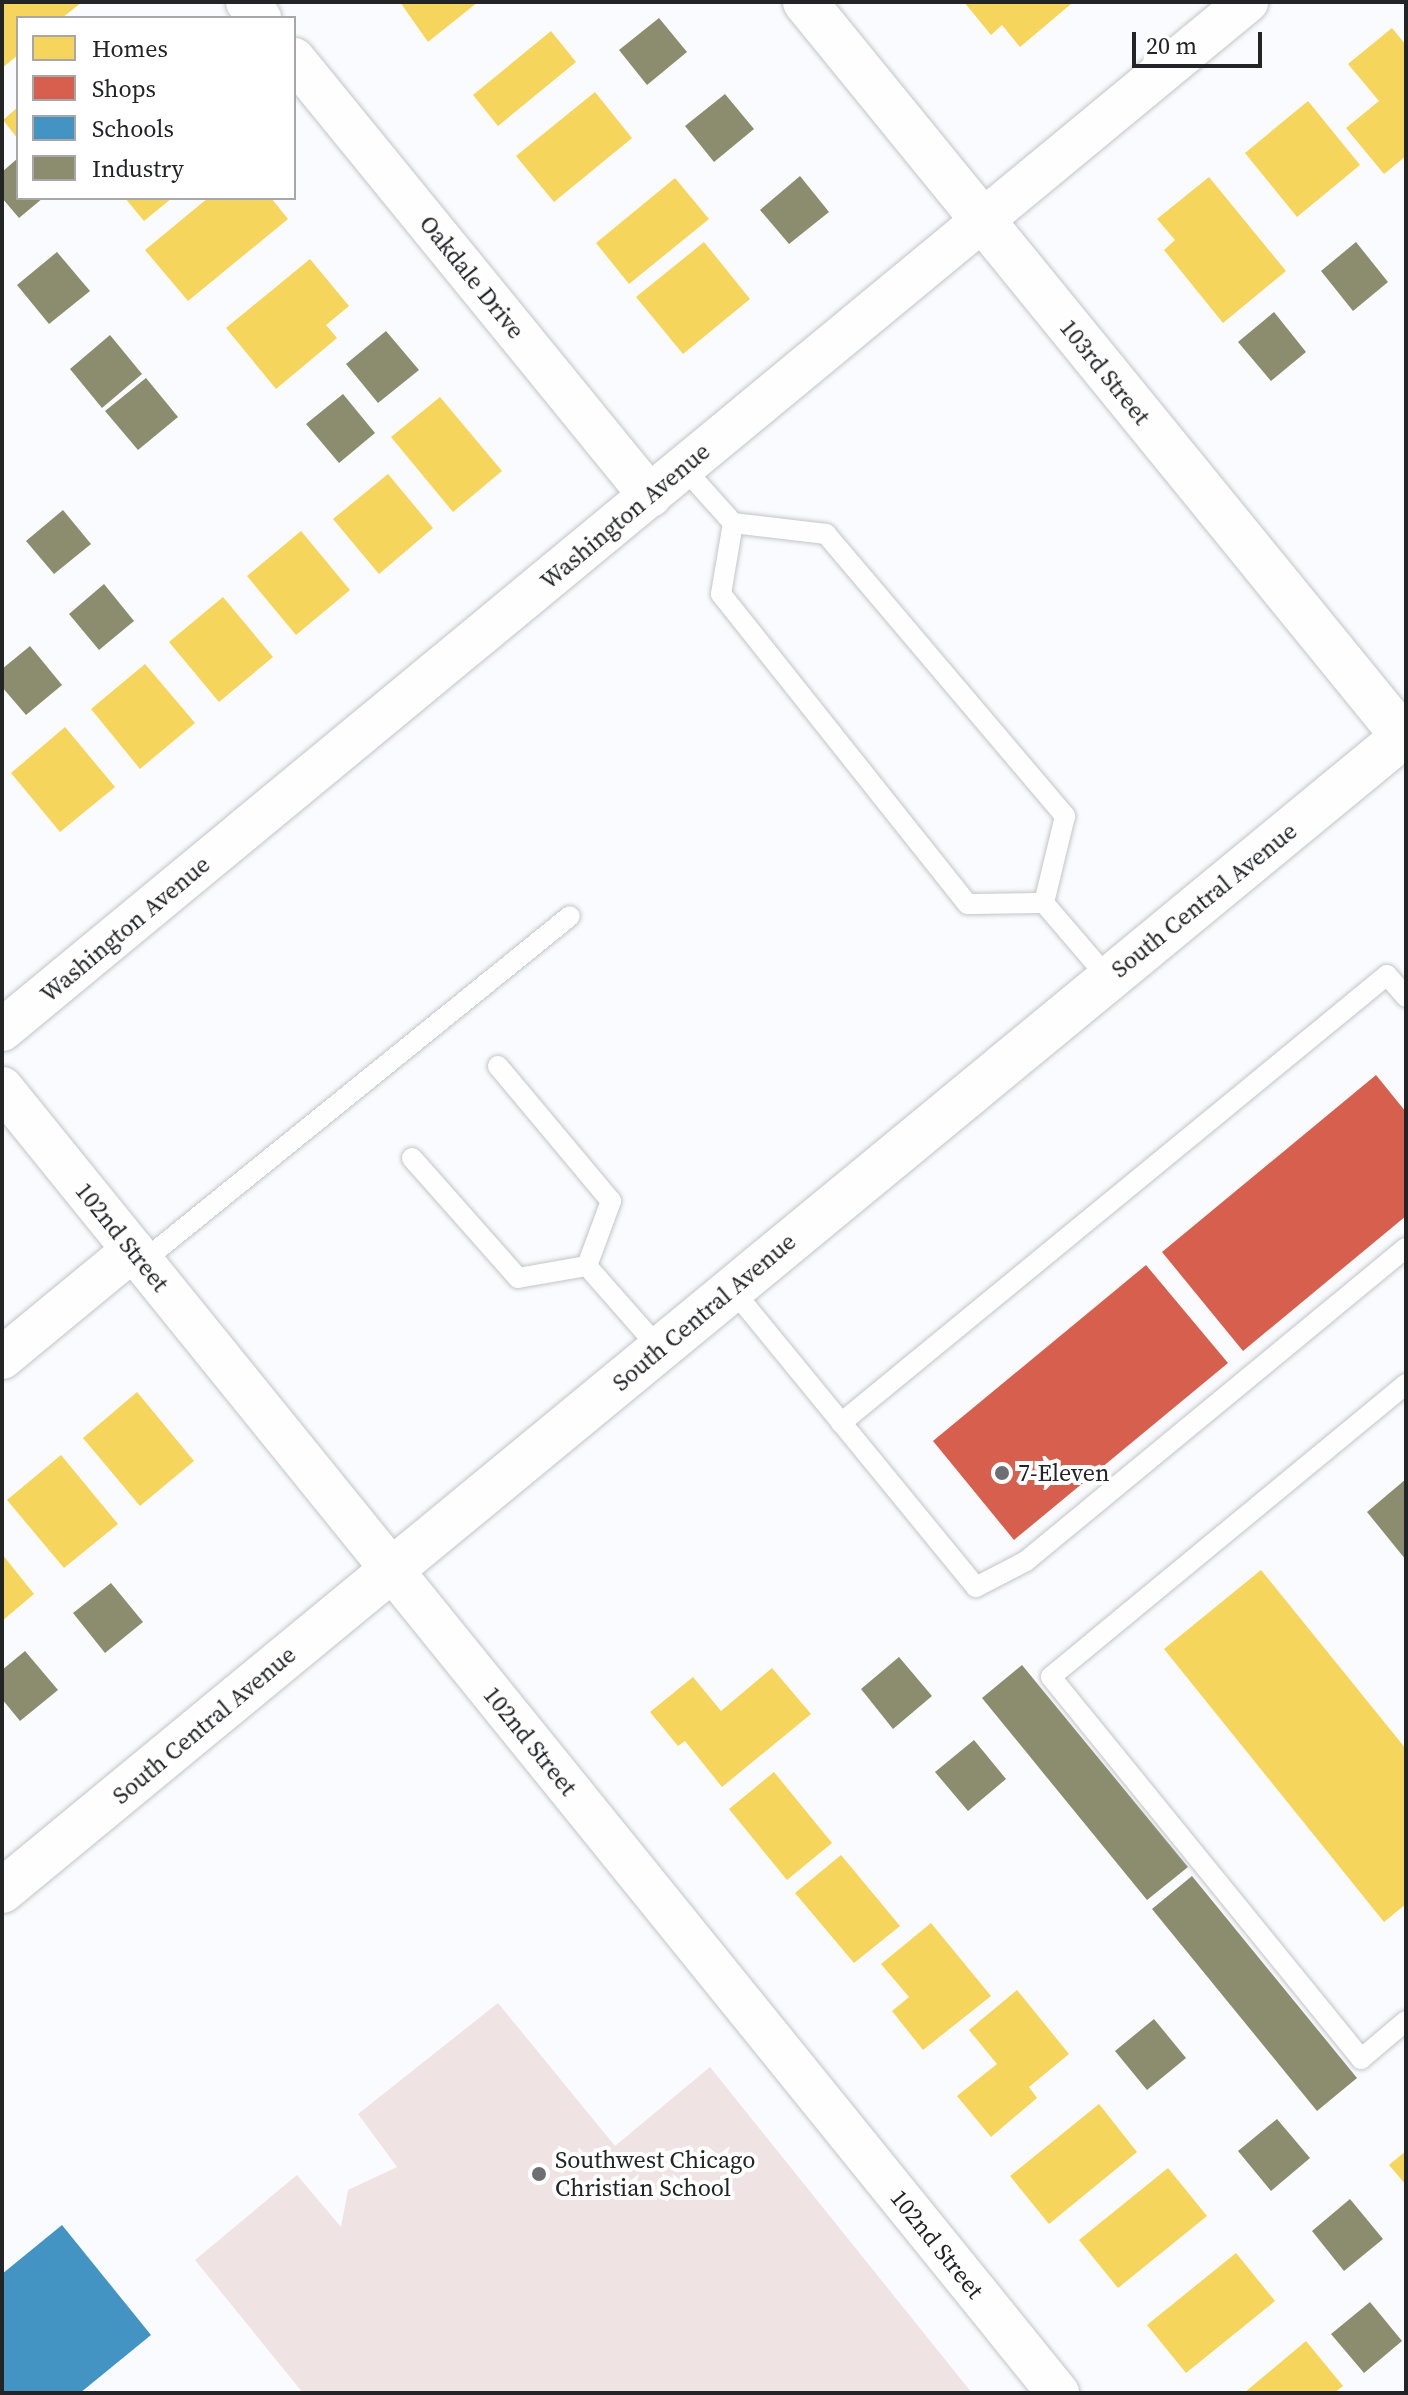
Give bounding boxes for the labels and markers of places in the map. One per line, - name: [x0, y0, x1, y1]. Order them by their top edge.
- place label: 7-Eleven: [1018, 1459, 1110, 1487]
- marker: 7-Eleven: [993, 1464, 1011, 1482]
- place label: Southwest Chicago Christian School: [555, 2146, 755, 2202]
- marker: Southwest Chicago Christian School: [530, 2165, 548, 2183]

